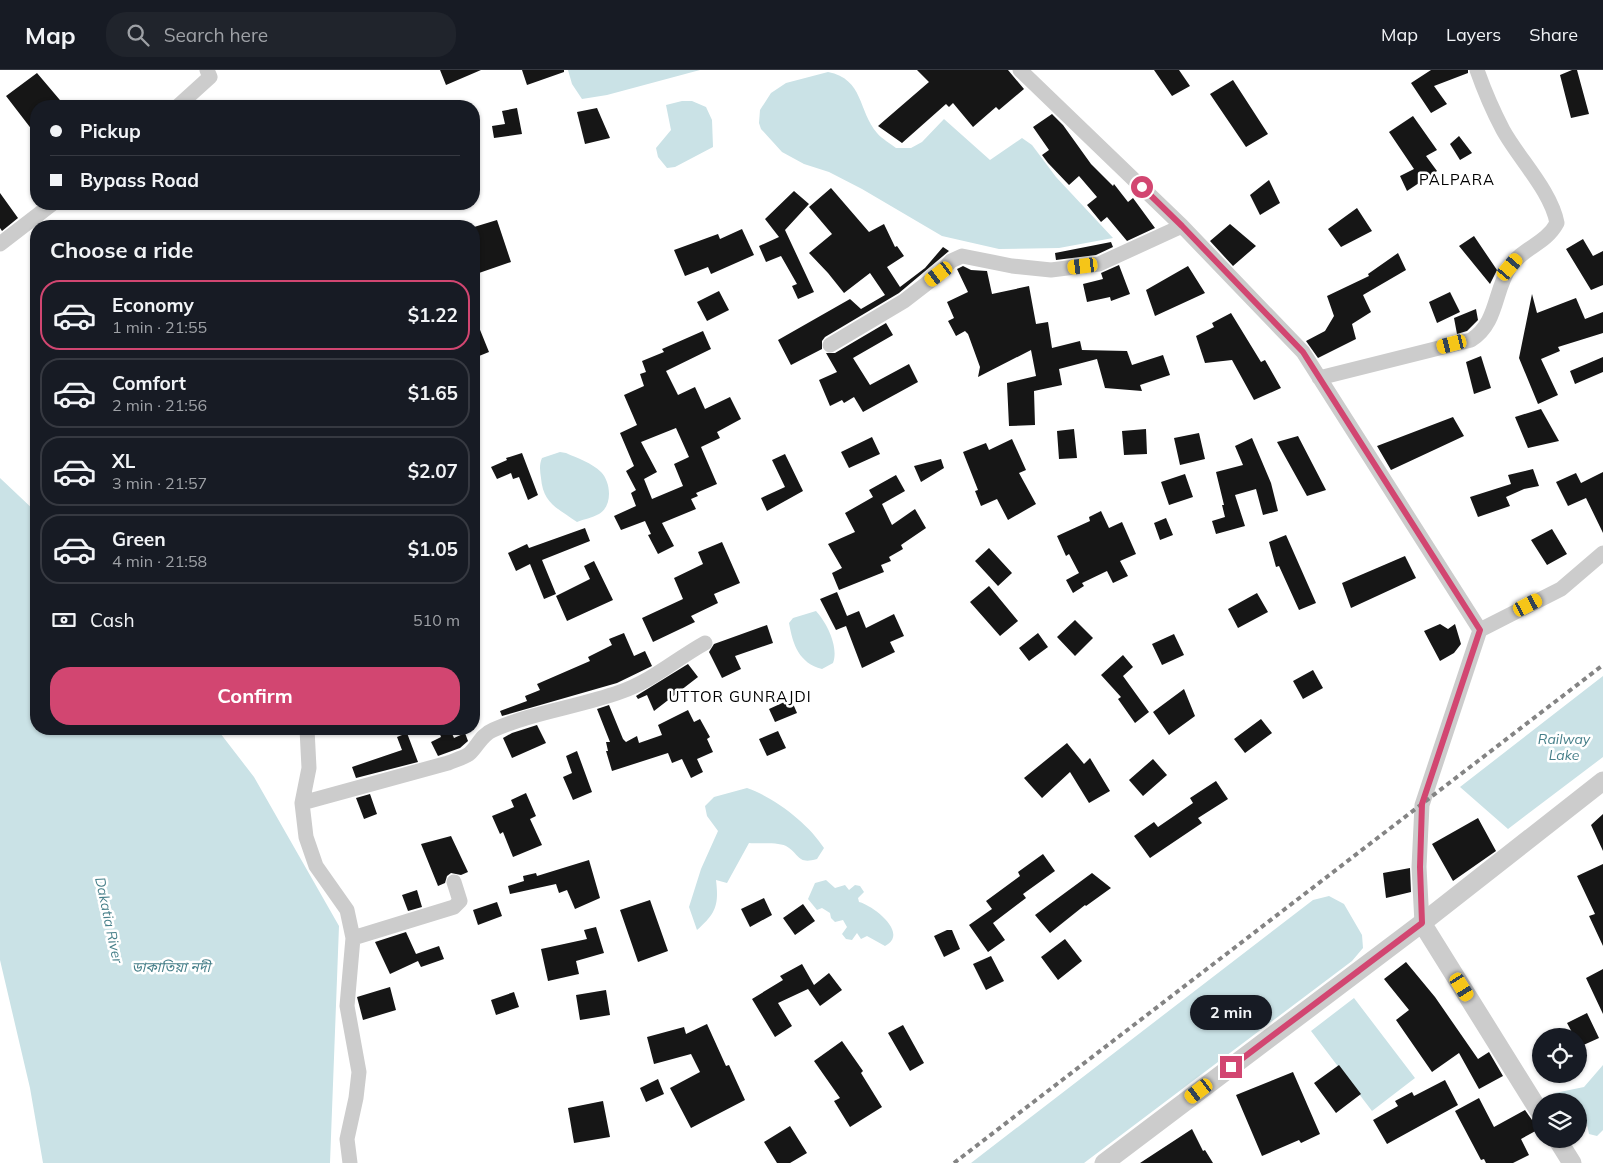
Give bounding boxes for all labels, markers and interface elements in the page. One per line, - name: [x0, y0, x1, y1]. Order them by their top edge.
- search box: [106, 12, 456, 57]
- text: Map: [25, 20, 76, 50]
- icon: search: [124, 21, 152, 49]
- text: Search here: [164, 23, 268, 47]
- text: Map: [1381, 23, 1418, 46]
- text: Layers: [1446, 23, 1501, 46]
- text: Share: [1529, 23, 1578, 46]
- text: Pickup: [80, 119, 141, 143]
- text: Bypass Road: [80, 168, 199, 192]
- district label: PALPARA: [1419, 170, 1495, 189]
- route start: [1131, 176, 1153, 198]
- text: Choose a ride: [50, 236, 193, 264]
- car: [1494, 251, 1525, 283]
- car: [1067, 257, 1098, 275]
- car: [922, 259, 955, 289]
- icon: car: [52, 293, 97, 338]
- text: Economy: [112, 293, 194, 317]
- text: $1.22: [408, 303, 458, 327]
- text: 1 min · 21:55: [112, 317, 207, 337]
- car: [1435, 333, 1468, 355]
- icon: car: [52, 371, 97, 416]
- text: Comfort: [112, 371, 186, 395]
- text: $1.65: [408, 381, 458, 405]
- text: 2 min · 21:56: [112, 395, 207, 415]
- icon: car: [52, 449, 97, 494]
- text: XL: [112, 449, 135, 473]
- text: $2.07: [408, 459, 458, 483]
- text: 3 min · 21:57: [112, 473, 207, 493]
- icon: car: [52, 527, 97, 572]
- text: Green: [112, 527, 166, 551]
- text: $1.05: [408, 537, 458, 561]
- text: 4 min · 21:58: [112, 551, 207, 571]
- car: [1511, 592, 1544, 618]
- icon: cash: [50, 606, 78, 634]
- text: Cash: [90, 608, 135, 632]
- text: 510 m: [413, 610, 460, 630]
- button: Confirm: [50, 667, 460, 725]
- district label: UTTOR GUNRAJDI: [668, 687, 812, 706]
- water label: Railway Lake: [1538, 730, 1591, 764]
- water label: Dakatia River: [91, 875, 127, 966]
- water label: ডাকাতিয়া নদী: [132, 958, 213, 976]
- car: [1447, 970, 1476, 1004]
- callout: 2 min: [1190, 994, 1272, 1030]
- text: 2 min: [1210, 1002, 1252, 1022]
- map controls: [1532, 1028, 1587, 1148]
- button: locate: [1532, 1028, 1587, 1083]
- route end: [1220, 1056, 1242, 1078]
- car: [1182, 1076, 1215, 1106]
- button: layers: [1532, 1093, 1587, 1148]

